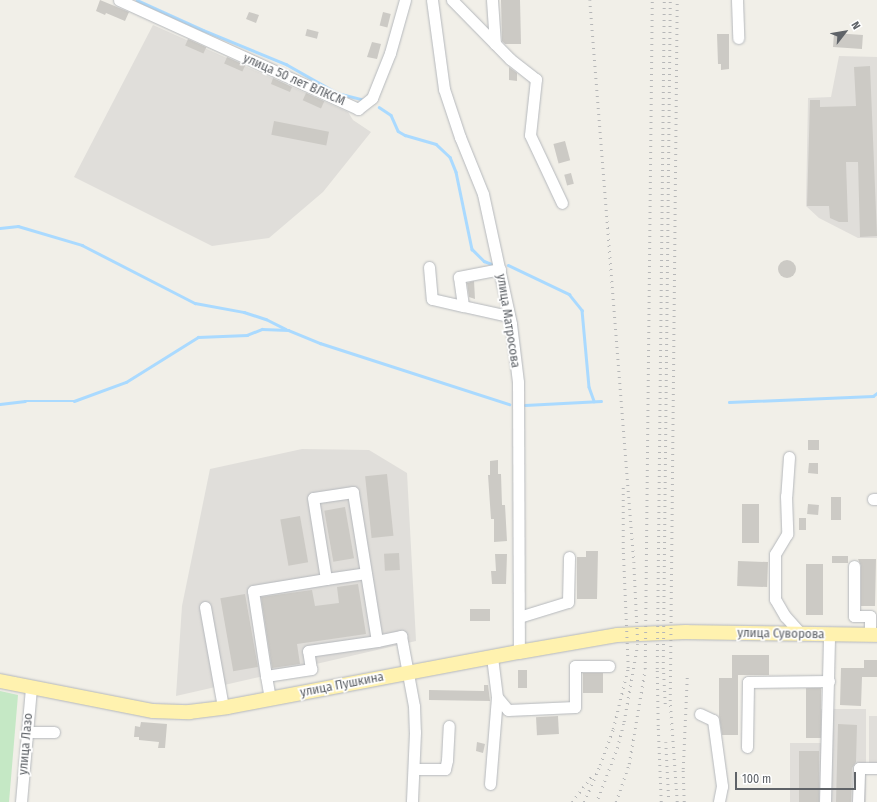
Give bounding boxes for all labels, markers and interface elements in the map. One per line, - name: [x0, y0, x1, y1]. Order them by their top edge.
- north arrow: [825, 12, 865, 52]
- text: N: [848, 19, 863, 32]
- street label: улица 50 лет ВЛКСМ: [241, 51, 347, 109]
- street label: улица Матросова: [493, 273, 523, 369]
- street label: улица Суворова: [737, 625, 825, 643]
- street label: улица Пушкина: [299, 669, 385, 701]
- street label: улица Лазо: [16, 712, 36, 776]
- scale bar: [737, 764, 858, 790]
- text: 100 m: [742, 772, 771, 786]

